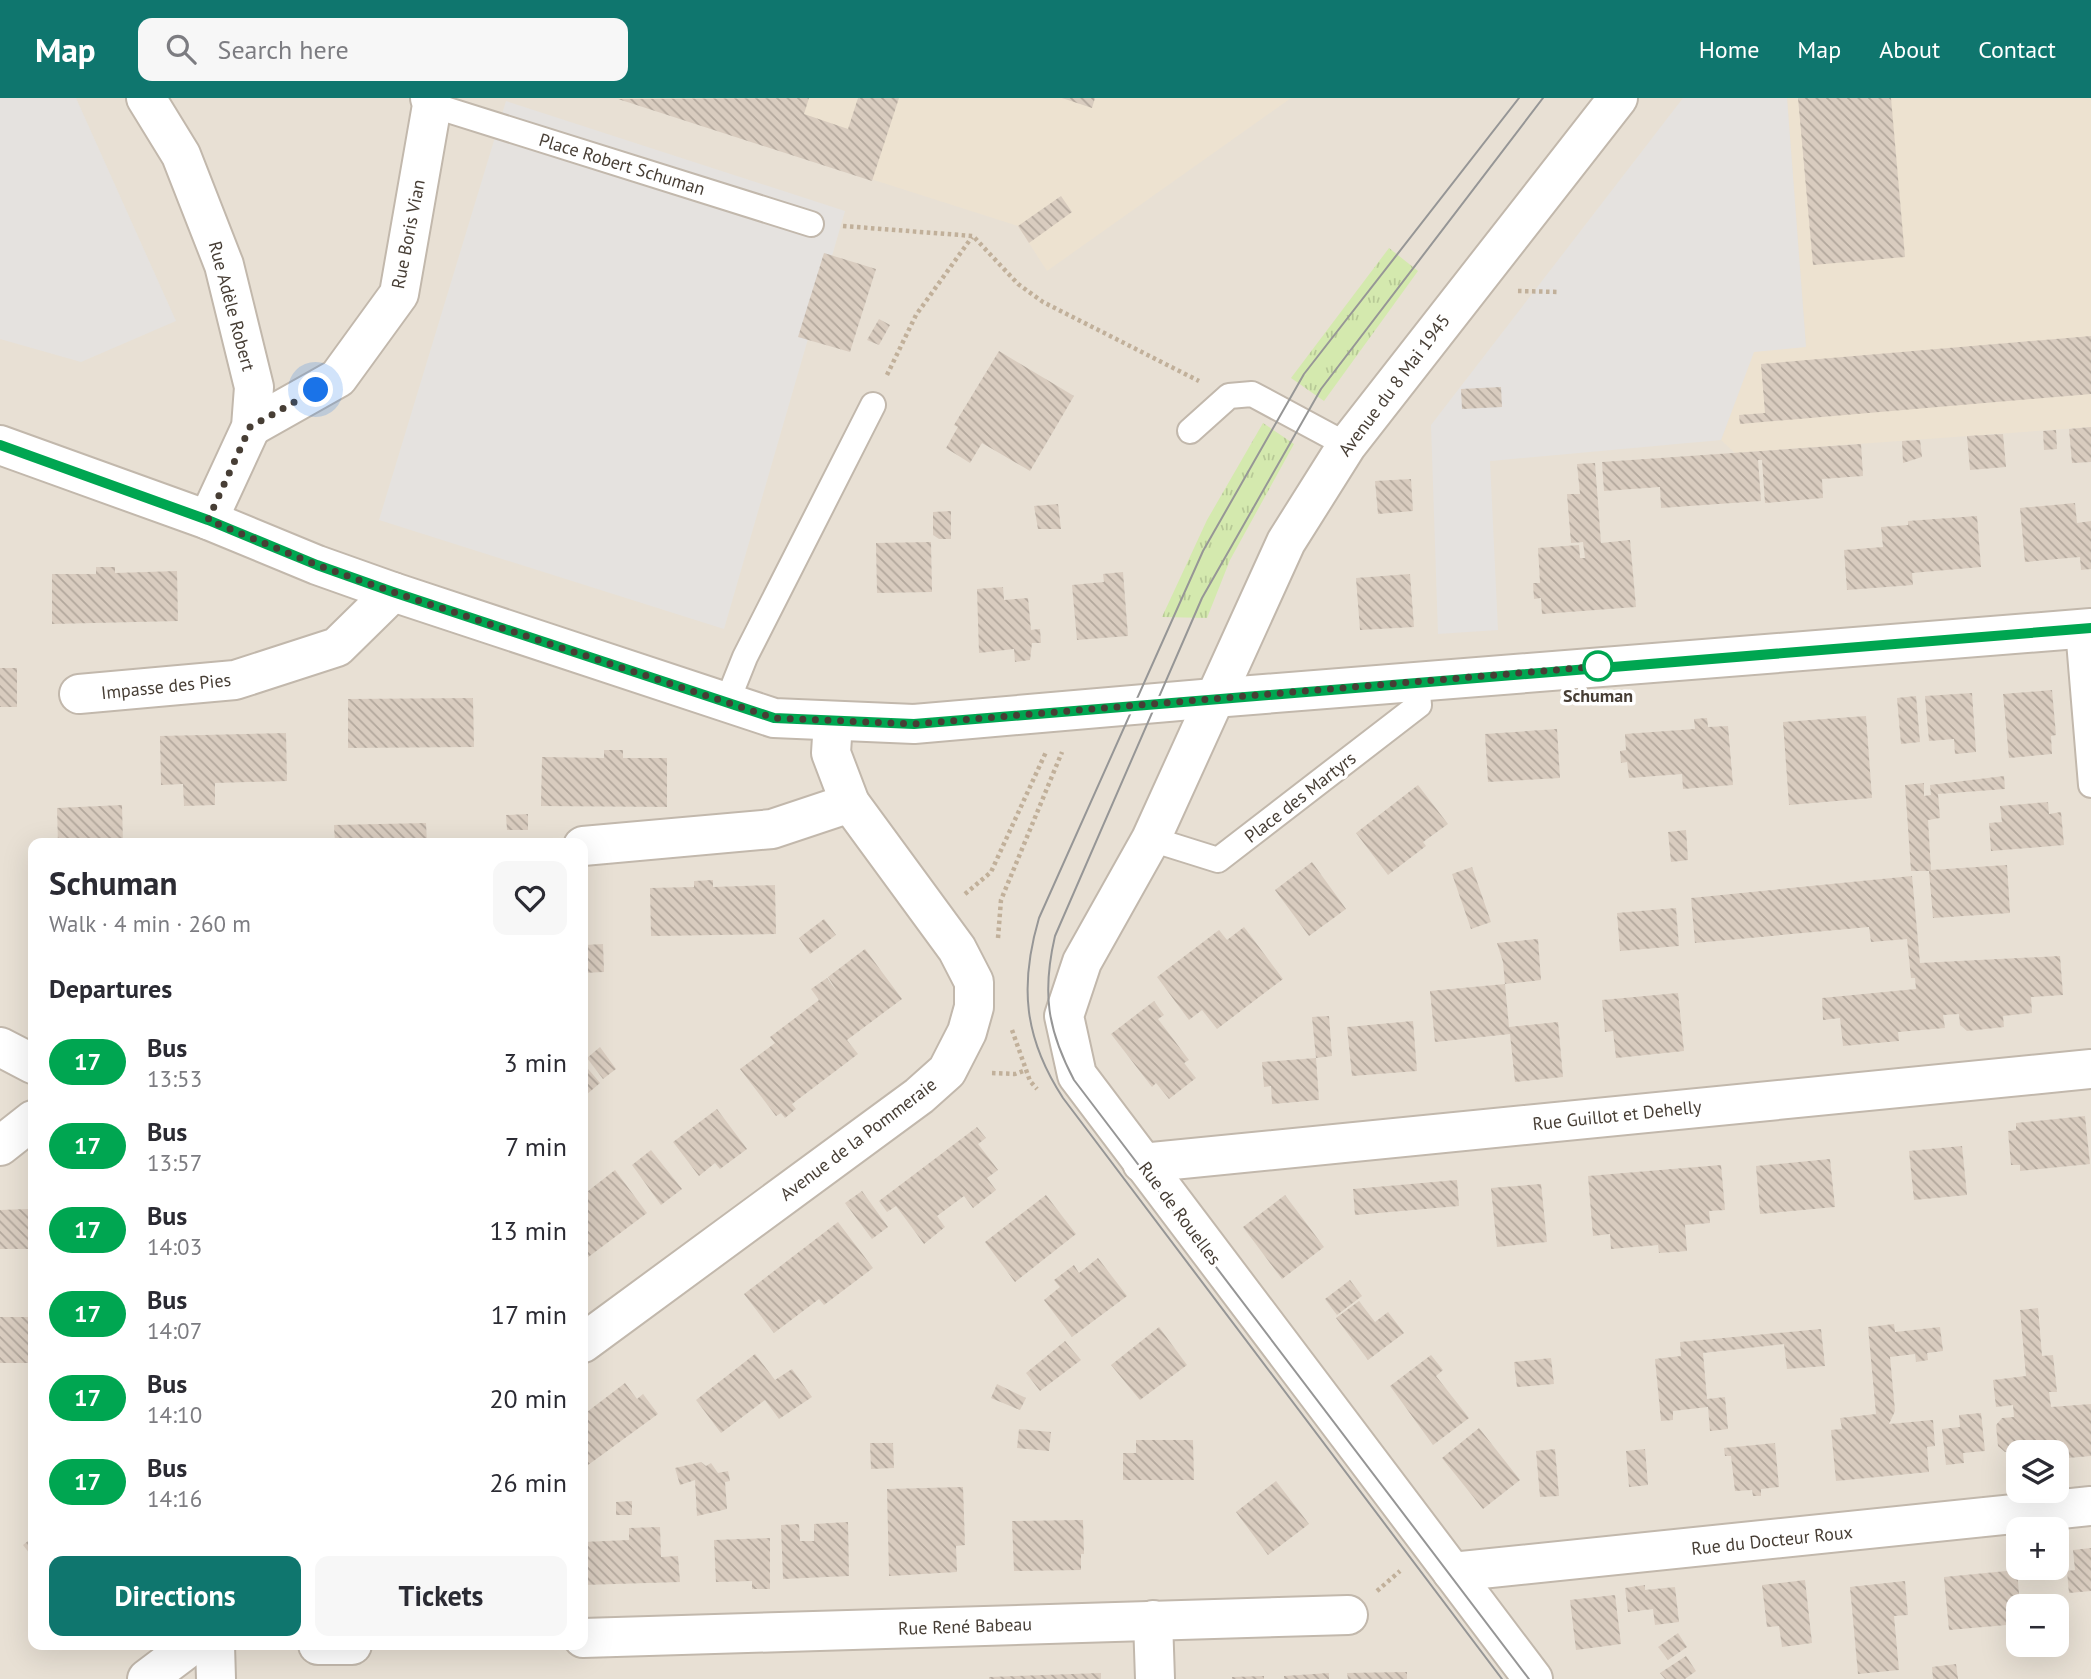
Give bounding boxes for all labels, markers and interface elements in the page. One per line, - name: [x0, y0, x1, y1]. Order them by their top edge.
- search box: [138, 18, 628, 81]
- text: Map: [35, 28, 96, 71]
- icon: search: [162, 30, 200, 68]
- text: Search here: [218, 33, 349, 66]
- text: Home: [1699, 34, 1759, 65]
- text: Map: [1797, 34, 1841, 65]
- text: About: [1879, 34, 1940, 65]
- text: Contact: [1978, 34, 2056, 65]
- street label: Place Robert Schuman: [536, 128, 708, 200]
- street label: Rue Boris Vian: [386, 177, 430, 291]
- street label: Rue Adèle Robert: [204, 239, 260, 373]
- street label: Avenue du 8 Mai 1945: [1333, 309, 1455, 461]
- your location: [298, 372, 333, 407]
- marker: Schuman: [1583, 651, 1613, 681]
- street label: Impasse des Pies: [100, 668, 232, 704]
- place label: Schuman: [1563, 684, 1633, 707]
- street label: Place des Martyrs: [1240, 746, 1360, 848]
- text: Schuman: [49, 861, 177, 904]
- button: heart: [493, 861, 567, 935]
- text: Walk · 4 min · 260 m: [49, 909, 251, 938]
- text: Departures: [49, 972, 172, 1005]
- text: Bus: [147, 1031, 187, 1064]
- text: 17: [74, 1046, 101, 1077]
- text: 3 min: [504, 1046, 567, 1079]
- text: 13:53: [147, 1064, 202, 1093]
- street label: Avenue de la Pommeraie: [775, 1073, 941, 1205]
- street label: Rue Guillot et Dehelly: [1531, 1095, 1703, 1135]
- text: Bus: [147, 1115, 187, 1148]
- text: 17: [74, 1130, 101, 1161]
- text: 7 min: [505, 1130, 567, 1163]
- text: 13:57: [147, 1148, 202, 1177]
- street label: Rue de Rouelles: [1134, 1157, 1226, 1269]
- text: Bus: [147, 1199, 187, 1232]
- text: 17: [74, 1214, 101, 1245]
- text: 13 min: [489, 1214, 567, 1247]
- text: 14:03: [147, 1232, 202, 1261]
- text: Bus: [147, 1283, 187, 1316]
- text: 17: [74, 1298, 101, 1329]
- text: 17 min: [491, 1298, 567, 1331]
- text: 14:07: [147, 1316, 202, 1345]
- text: Bus: [147, 1367, 187, 1400]
- text: 17: [74, 1382, 101, 1413]
- text: 20 min: [489, 1382, 567, 1415]
- text: 14:10: [147, 1400, 202, 1429]
- map controls: [2006, 1440, 2069, 1657]
- button: layers: [2006, 1440, 2069, 1503]
- text: Bus: [147, 1451, 187, 1484]
- text: 17: [74, 1466, 101, 1497]
- text: 26 min: [489, 1466, 567, 1499]
- text: 14:16: [147, 1484, 202, 1513]
- button: +: [2006, 1517, 2069, 1580]
- street label: Rue du Docteur Roux: [1690, 1520, 1854, 1560]
- button: Directions: [49, 1556, 301, 1636]
- button: Tickets: [315, 1556, 567, 1636]
- button: −: [2006, 1594, 2069, 1657]
- street label: Rue René Babeau: [898, 1612, 1032, 1640]

